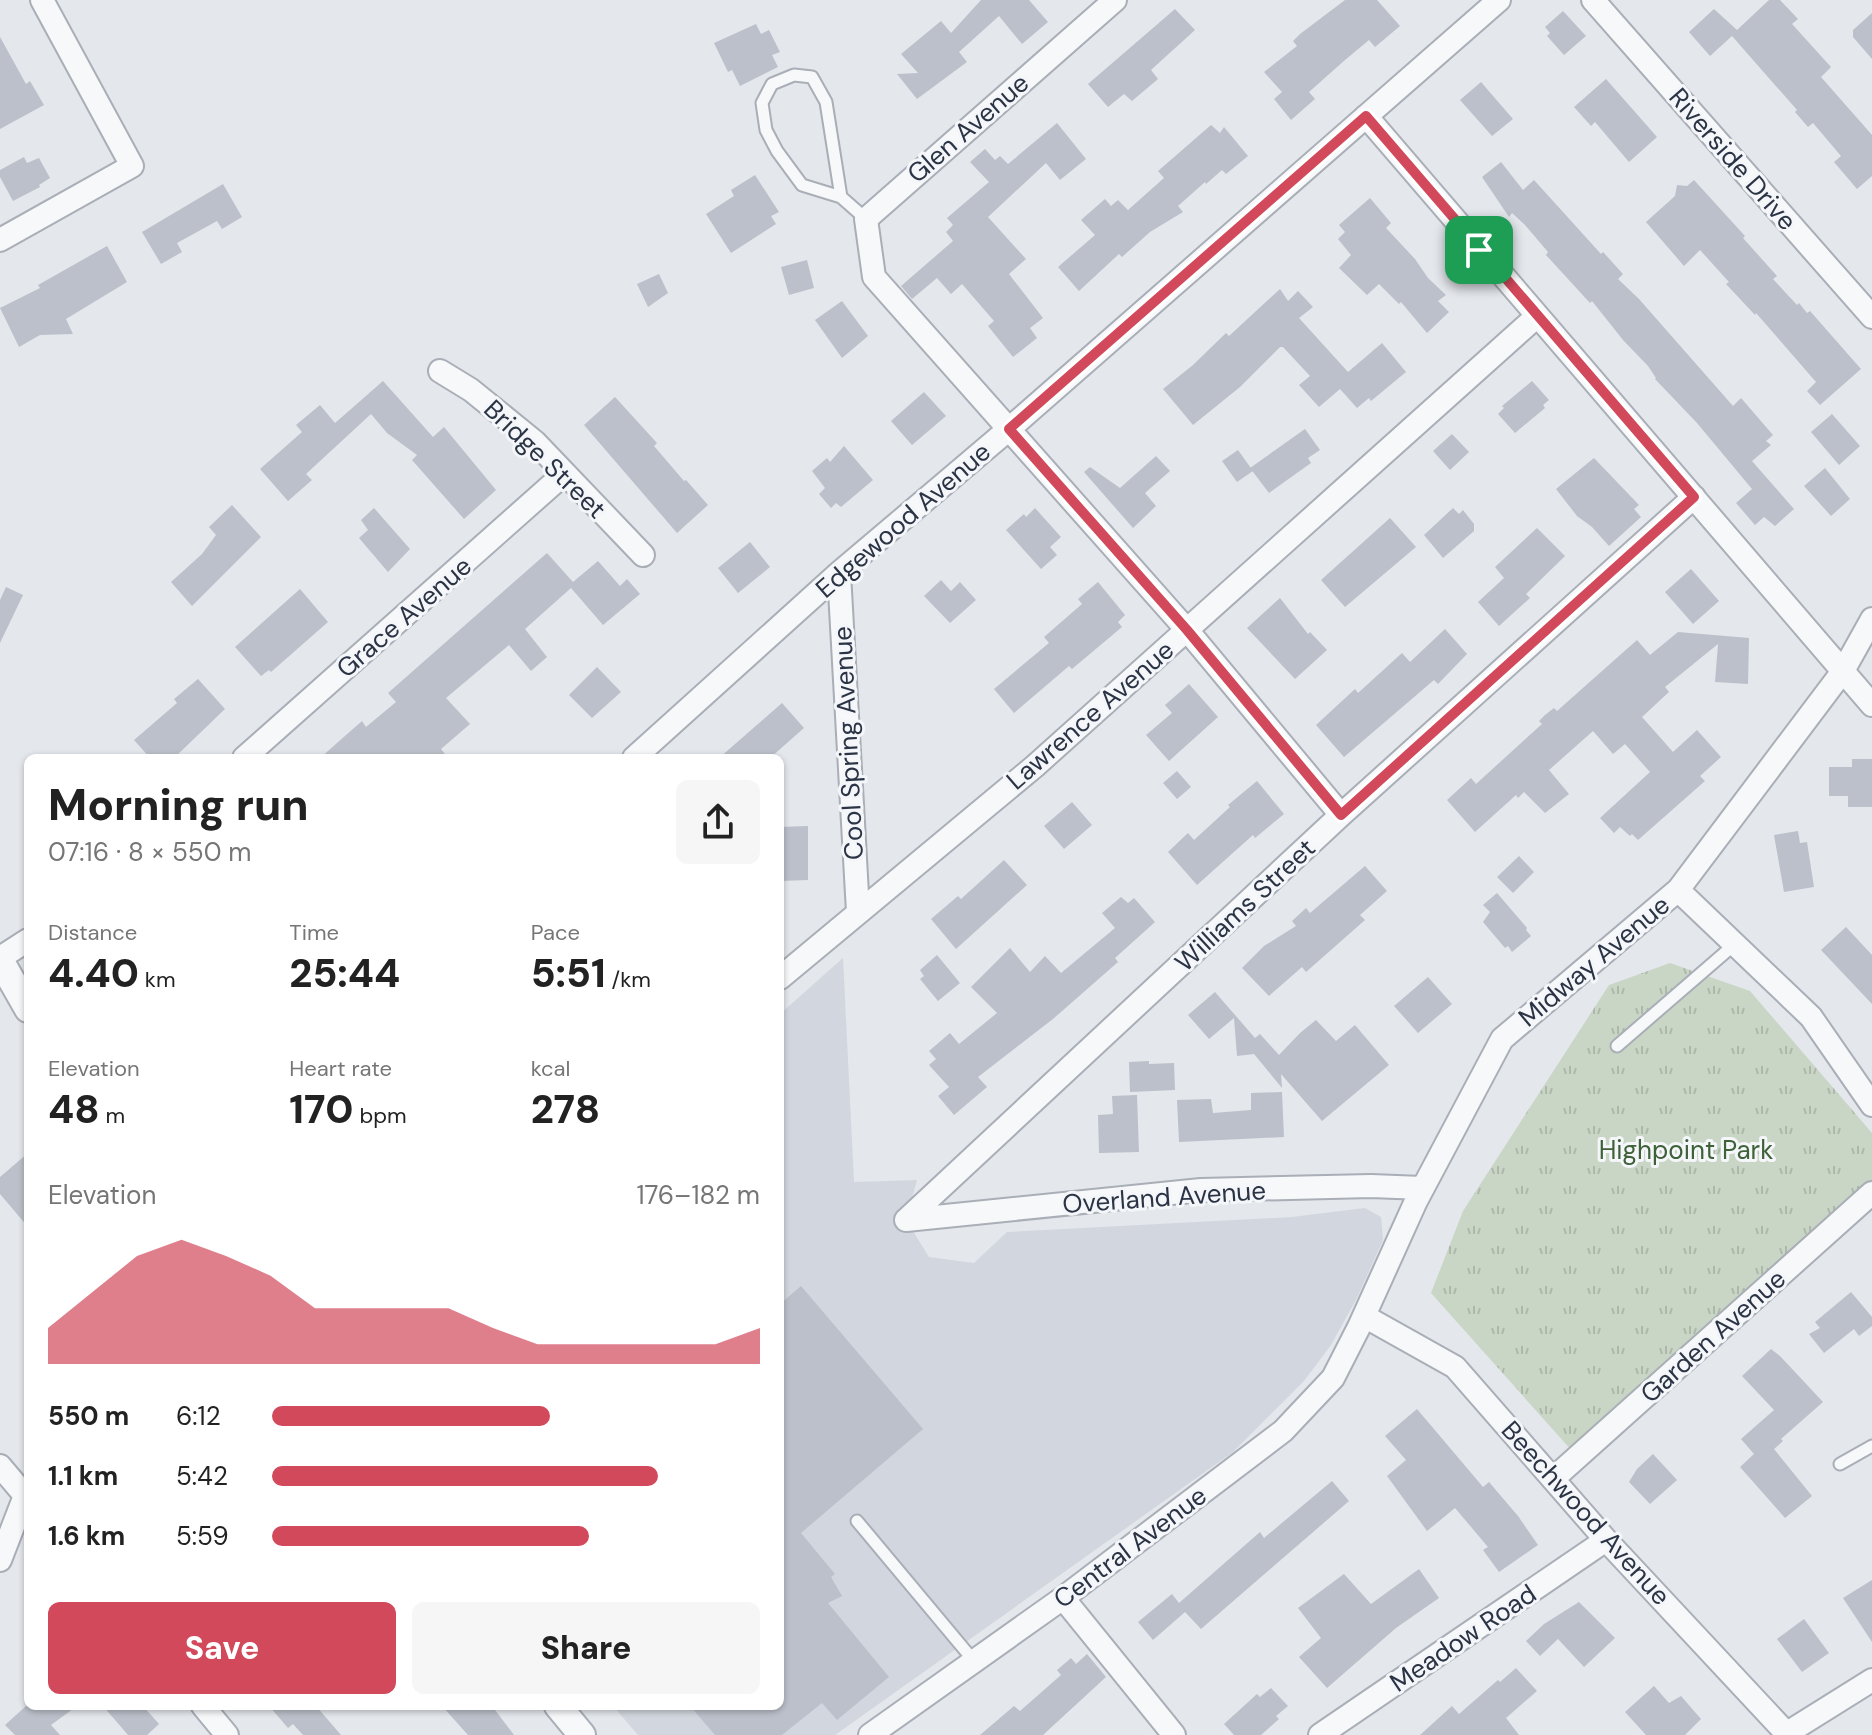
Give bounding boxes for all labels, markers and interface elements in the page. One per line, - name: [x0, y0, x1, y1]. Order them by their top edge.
- street label: Glen Avenue: [900, 66, 1036, 190]
- street label: Riverside Drive: [1662, 81, 1804, 237]
- pin: [1445, 216, 1513, 284]
- icon: arrive: [1457, 228, 1501, 272]
- street label: Bridge Street: [477, 392, 613, 526]
- street label: Edgewood Avenue: [808, 435, 998, 605]
- street label: Grace Avenue: [329, 549, 479, 685]
- street label: Cool Spring Avenue: [825, 625, 871, 861]
- street label: Lawrence Avenue: [999, 633, 1181, 797]
- text: Morning run: [48, 776, 309, 834]
- button: share: [676, 780, 760, 864]
- street label: Williams Street: [1168, 831, 1322, 979]
- text: 07:16 · 8 × 550 m: [48, 835, 252, 869]
- street label: Midway Avenue: [1511, 888, 1677, 1034]
- text: Distance: [48, 918, 137, 947]
- text: Time: [289, 918, 339, 947]
- text: Pace: [531, 918, 580, 947]
- text: 4.40: [48, 947, 139, 999]
- text: 25:44: [289, 947, 400, 999]
- text: 5:51: [531, 947, 606, 999]
- text: km: [139, 965, 176, 994]
- text: /km: [606, 965, 651, 994]
- text: Elevation: [48, 1054, 140, 1083]
- text: Heart rate: [289, 1054, 392, 1083]
- text: kcal: [531, 1054, 570, 1083]
- text: 48: [48, 1083, 100, 1135]
- text: 170: [289, 1083, 354, 1135]
- text: 278: [531, 1083, 600, 1135]
- text: m: [100, 1101, 125, 1130]
- text: bpm: [354, 1101, 407, 1130]
- park label: Highpoint Park: [1599, 1133, 1773, 1167]
- street label: Overland Avenue: [1061, 1173, 1267, 1221]
- text: Elevation: [48, 1178, 156, 1212]
- text: 176–182 m: [636, 1178, 760, 1212]
- street label: Garden Avenue: [1633, 1262, 1793, 1410]
- text: 550 m: [48, 1399, 129, 1433]
- text: 6:12: [176, 1399, 221, 1433]
- street label: Beechwood Avenue: [1494, 1414, 1678, 1612]
- text: 1.1 km: [48, 1459, 118, 1493]
- text: 5:42: [176, 1459, 228, 1493]
- street label: Central Avenue: [1047, 1478, 1213, 1616]
- text: 1.6 km: [48, 1519, 125, 1553]
- text: 5:59: [176, 1519, 229, 1553]
- street label: Meadow Road: [1383, 1577, 1543, 1699]
- button: Save: [48, 1602, 396, 1694]
- button: Share: [412, 1602, 760, 1694]

